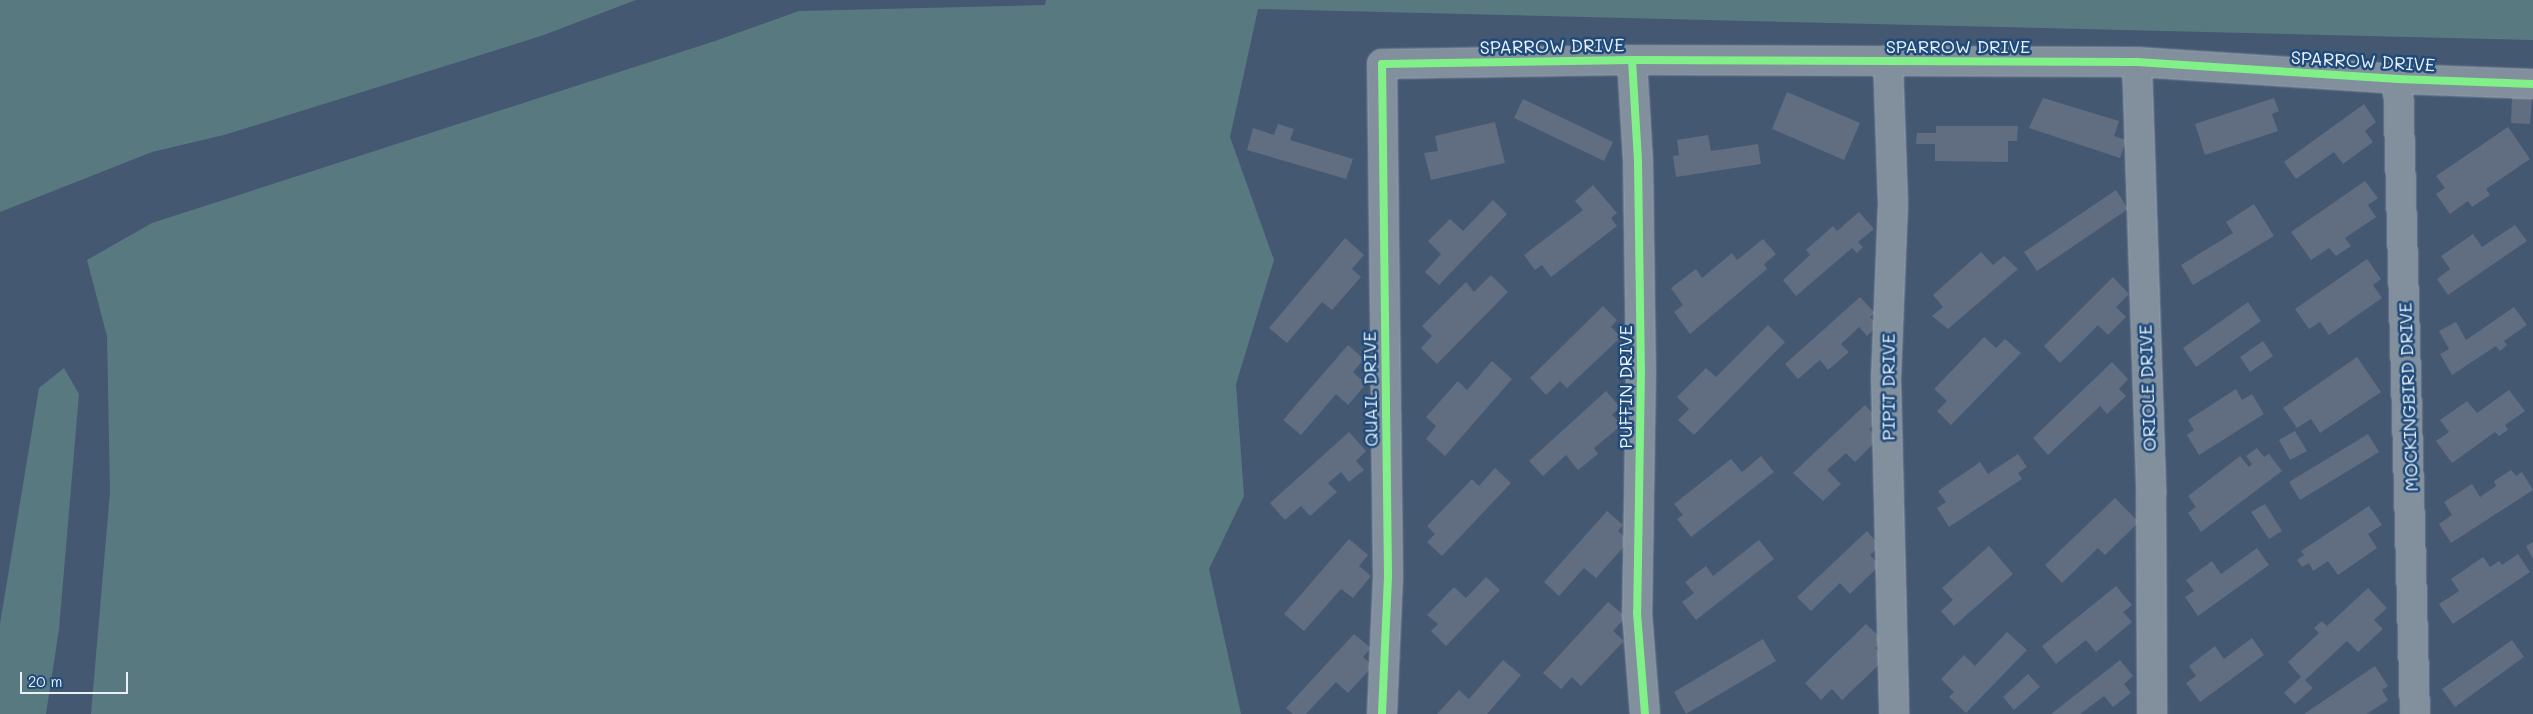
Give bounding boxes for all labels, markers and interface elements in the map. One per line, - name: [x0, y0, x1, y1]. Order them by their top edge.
- street label: SPARROW DRIVE: [1479, 34, 1625, 58]
- street label: SPARROW DRIVE: [1886, 35, 2030, 57]
- street label: SPARROW DRIVE: [2290, 46, 2436, 76]
- street label: MOCKINGBIRD DRIVE: [2394, 302, 2422, 492]
- street label: ORIOLE DRIVE: [2134, 324, 2160, 452]
- street label: PUFFIN DRIVE: [1614, 325, 1636, 449]
- street label: QUAIL DRIVE: [1358, 331, 1382, 447]
- street label: PIPIT DRIVE: [1877, 333, 1899, 441]
- scale bar: [22, 662, 130, 694]
- text: 20 m: [28, 671, 62, 691]

